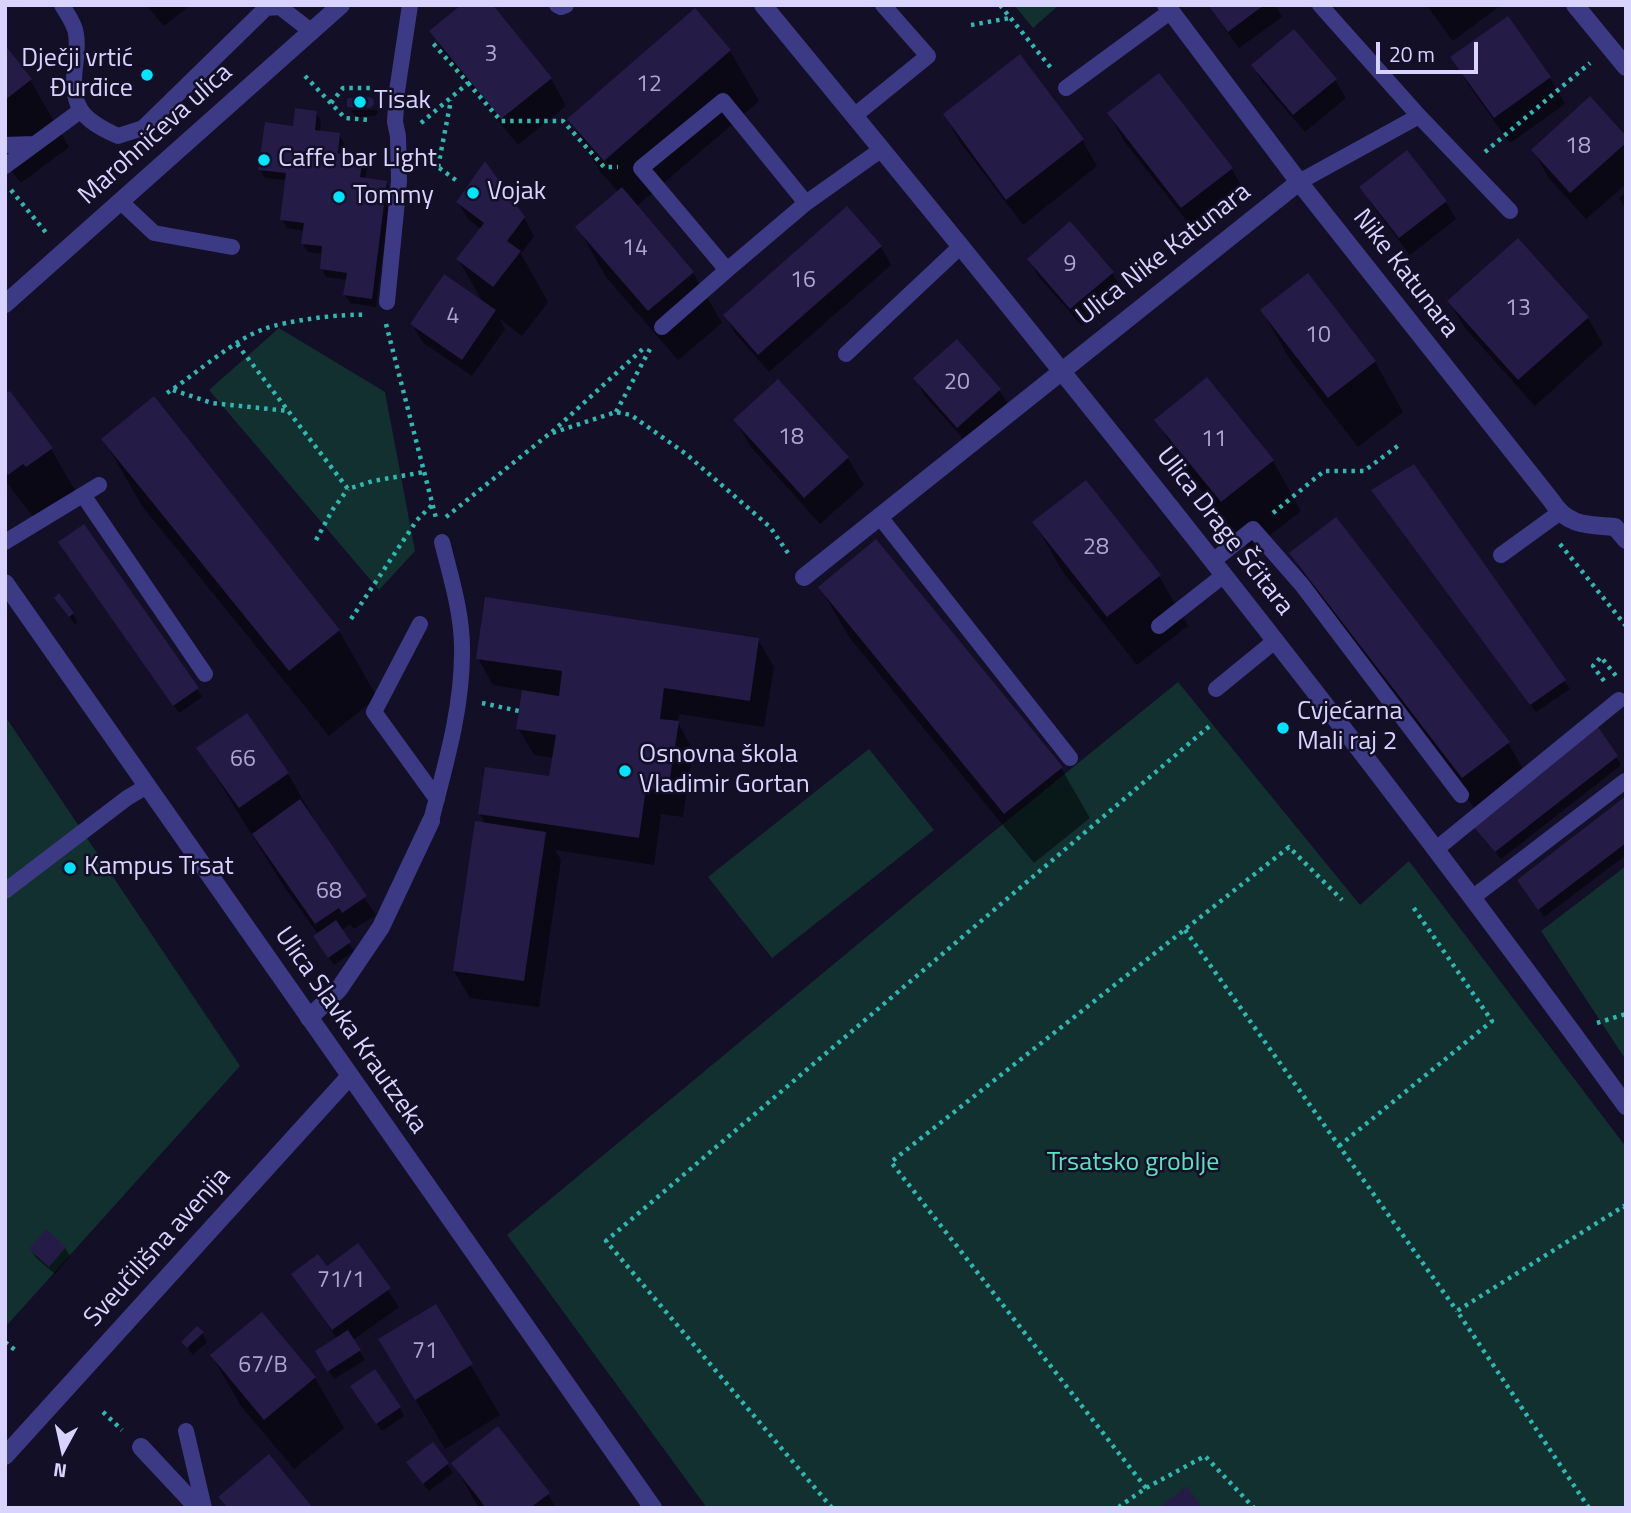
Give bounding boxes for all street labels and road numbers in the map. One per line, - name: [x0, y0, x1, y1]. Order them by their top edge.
- street label: Marohnićeva ulica: [73, 58, 239, 212]
- street label: Ulica Nike Katunara: [1071, 177, 1257, 333]
- street label: Nike Katunara: [1345, 204, 1465, 344]
- street label: Ulica Drage Šćitara: [1149, 442, 1299, 622]
- street label: Ulica Slavka Krautzeka: [267, 922, 433, 1140]
- street label: Sveučilišna avenija: [78, 1162, 238, 1334]

